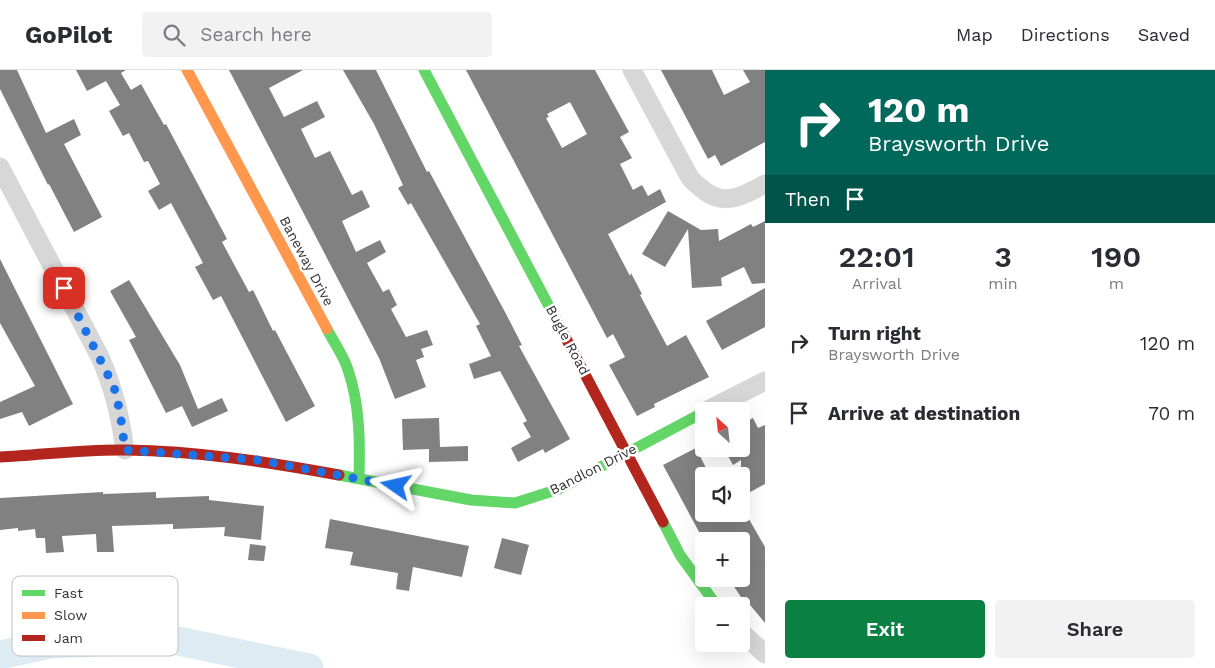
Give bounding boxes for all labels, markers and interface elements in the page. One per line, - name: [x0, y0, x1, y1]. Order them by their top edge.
- search box: [142, 12, 492, 57]
- text: GoPilot: [25, 21, 112, 49]
- icon: search: [160, 21, 188, 49]
- text: Search here: [200, 23, 312, 46]
- text: Map: [956, 24, 993, 45]
- text: Directions: [1021, 24, 1110, 45]
- text: Saved: [1138, 24, 1190, 45]
- text: 120 m: [868, 89, 969, 131]
- icon: right: [785, 90, 850, 155]
- text: Braysworth Drive: [868, 131, 1049, 156]
- icon: arrive: [841, 185, 869, 213]
- text: Then: [785, 188, 831, 211]
- street label: Baneway Drive: [277, 213, 337, 309]
- text: 22:01: [839, 239, 915, 274]
- text: 3: [994, 239, 1012, 274]
- text: 190: [1091, 239, 1141, 274]
- pin: [43, 267, 85, 309]
- icon: arrive: [50, 274, 78, 302]
- text: Arrival: [852, 274, 902, 293]
- text: min: [988, 274, 1018, 293]
- text: m: [1109, 274, 1124, 293]
- street label: Bugle Road: [543, 302, 593, 378]
- text: Turn right: [828, 322, 921, 345]
- icon: right: [785, 329, 813, 357]
- text: 120 m: [1140, 332, 1195, 355]
- text: Braysworth Drive: [828, 345, 960, 364]
- icon: arrive: [785, 399, 813, 427]
- north arrow: [695, 402, 750, 458]
- map controls: [695, 402, 750, 652]
- text: Arrive at destination: [828, 402, 1020, 425]
- text: 70 m: [1148, 402, 1195, 425]
- street label: Bandlon Drive: [547, 440, 639, 498]
- position arrow: [369, 459, 421, 511]
- button: sound: [695, 467, 750, 522]
- button: +: [695, 532, 750, 587]
- legend: [12, 576, 178, 656]
- text: Fast: [54, 585, 83, 601]
- button: −: [695, 597, 750, 652]
- button: Exit: [785, 600, 985, 658]
- button: Share: [995, 600, 1195, 658]
- text: Slow: [54, 607, 87, 623]
- text: Jam: [54, 630, 83, 646]

